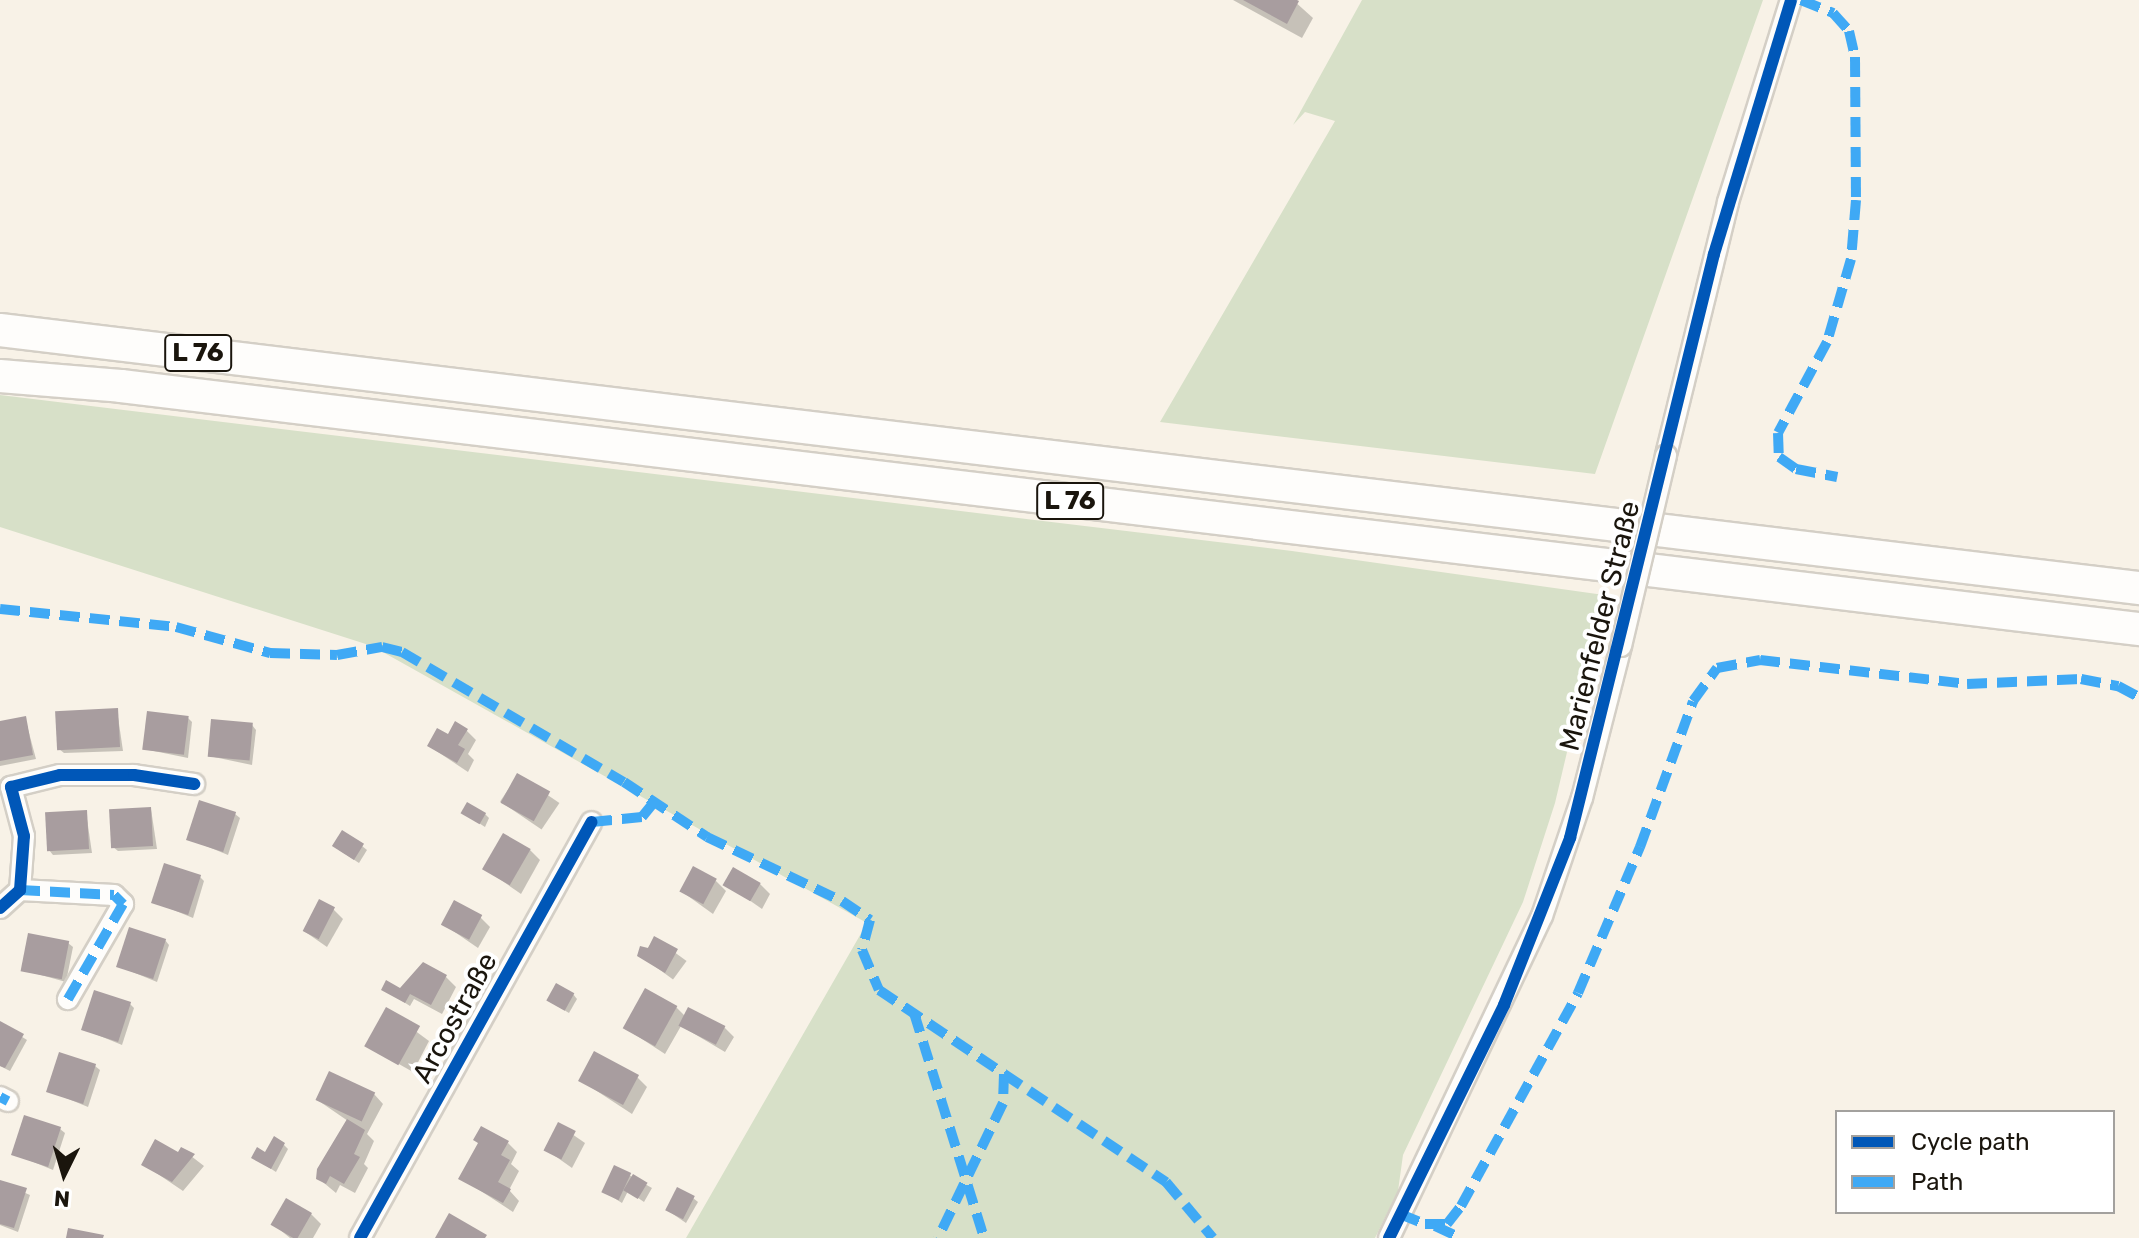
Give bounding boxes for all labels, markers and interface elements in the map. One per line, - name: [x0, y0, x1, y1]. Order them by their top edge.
- road number: L 76: [162, 331, 234, 375]
- road number: L 76: [1034, 479, 1106, 523]
- street label: Marienfelder Straße: [1553, 497, 1647, 755]
- street label: Arcostraße: [405, 947, 505, 1089]
- legend: [1835, 1110, 2115, 1214]
- text: Cycle path: [1911, 1128, 2030, 1156]
- north arrow: [24, 1134, 104, 1214]
- text: Path: [1911, 1168, 1963, 1196]
- text: N: [53, 1184, 71, 1213]

